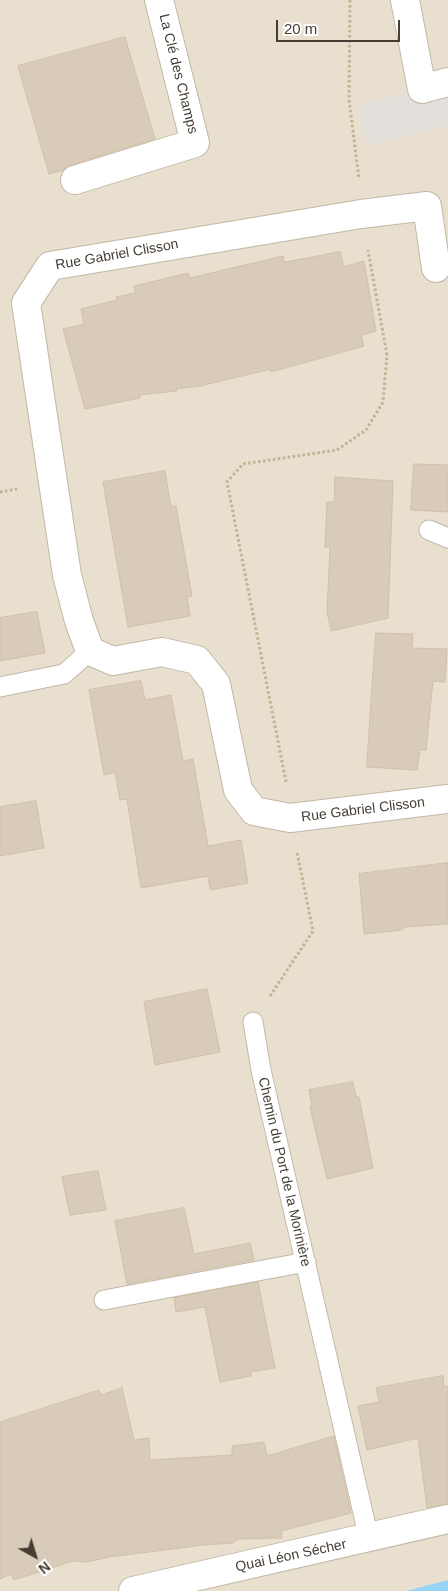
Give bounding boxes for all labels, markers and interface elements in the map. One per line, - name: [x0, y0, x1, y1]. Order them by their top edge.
- scale bar: [278, 10, 402, 42]
- street label: La Clé des Champs: [155, 12, 201, 136]
- text: 20 m: [284, 20, 317, 37]
- street label: Rue Gabriel Clisson: [54, 236, 180, 274]
- street label: Rue Gabriel Clisson: [300, 794, 426, 826]
- street label: Chemin du Port de la Morinière: [254, 1076, 314, 1268]
- north arrow: [10, 1531, 60, 1581]
- street label: Quai Léon Sécher: [234, 1536, 348, 1576]
- text: N: [35, 1558, 53, 1577]

